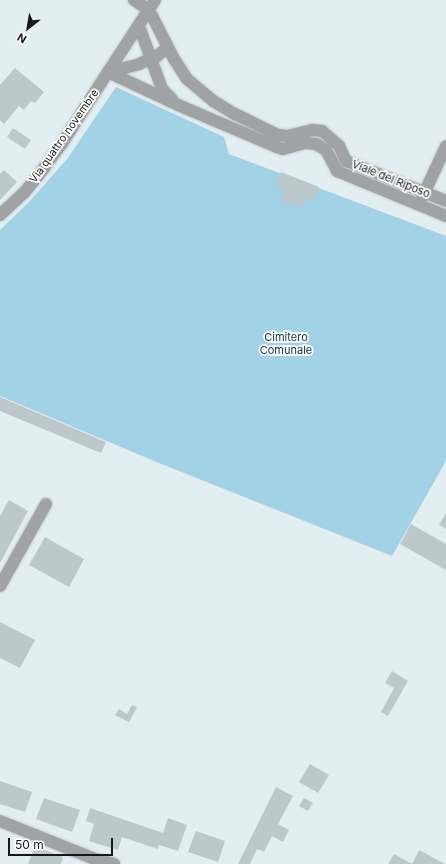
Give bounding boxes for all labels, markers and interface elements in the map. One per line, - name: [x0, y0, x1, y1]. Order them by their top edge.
- north arrow: [8, 8, 48, 48]
- text: N: [15, 30, 29, 46]
- street label: Via quattro novembre: [27, 87, 101, 185]
- street label: Viale del Riposo: [350, 157, 432, 201]
- park label: Cimitero Comunale: [260, 331, 312, 357]
- scale bar: [10, 830, 115, 856]
- text: 50 m: [15, 837, 44, 852]

